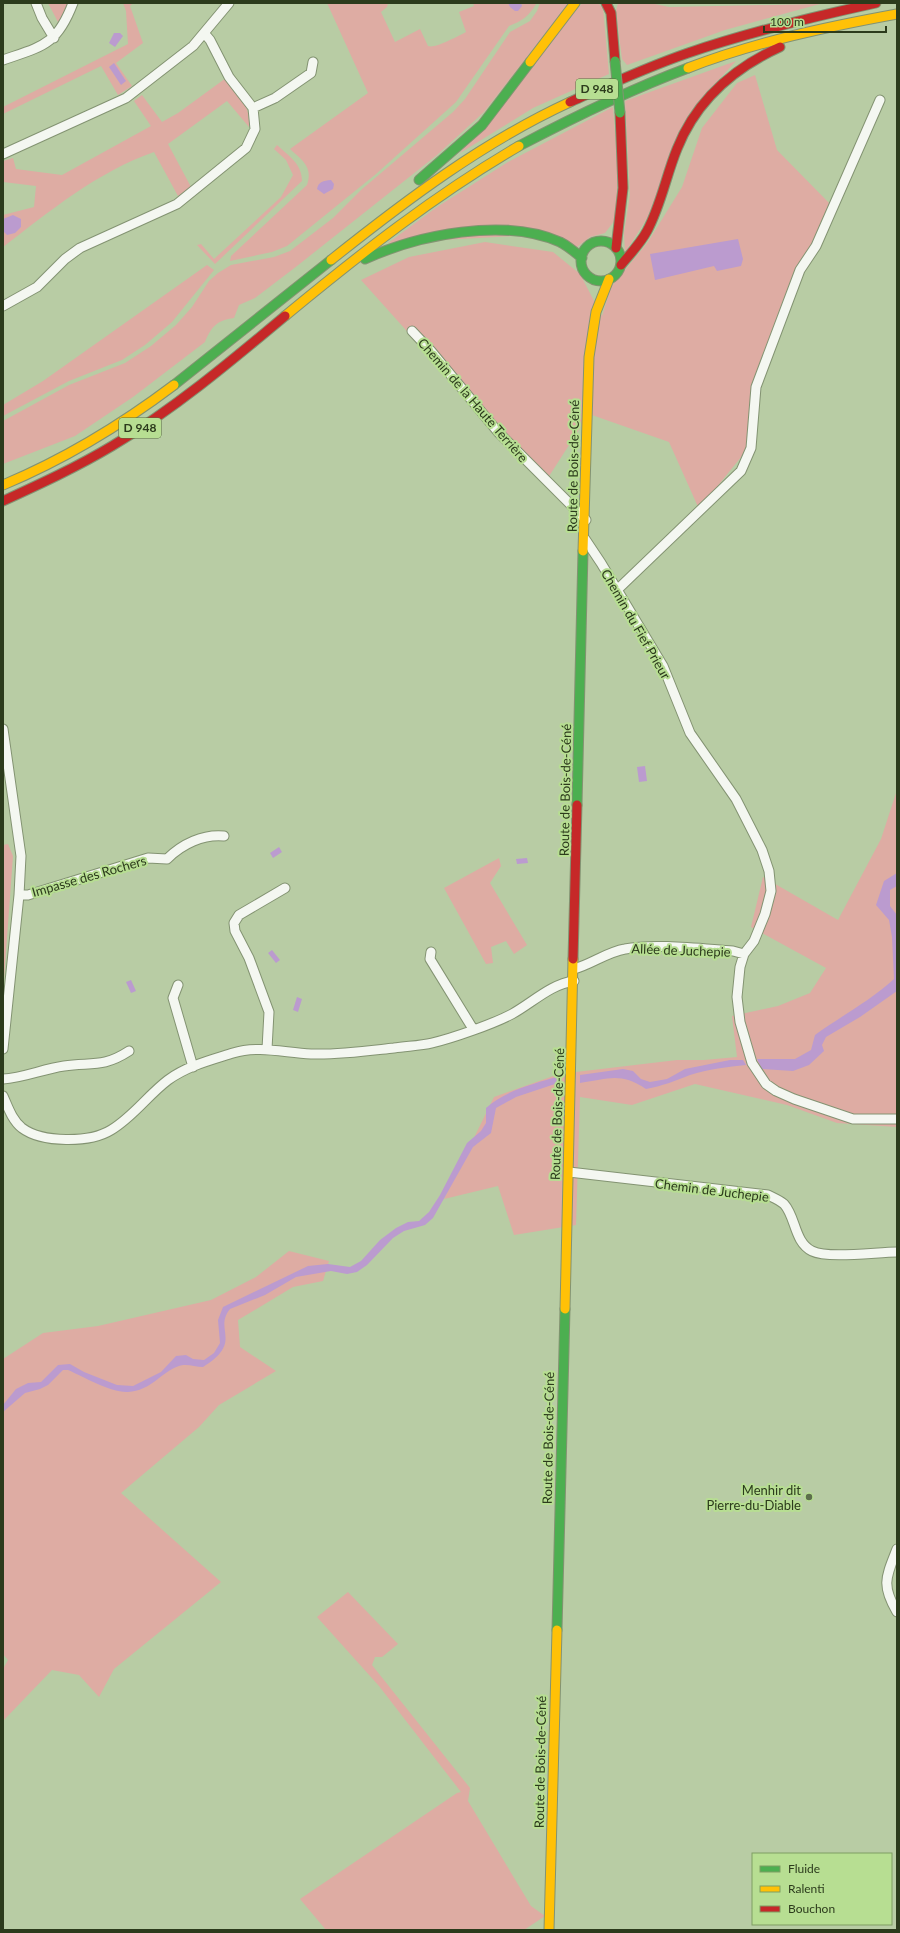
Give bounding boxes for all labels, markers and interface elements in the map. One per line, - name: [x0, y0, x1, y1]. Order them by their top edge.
- scale bar: [764, 8, 886, 34]
- text: 100 m: [770, 14, 804, 29]
- road number: D 948: [576, 79, 618, 99]
- street label: Chemin de la Haute Terrière: [415, 335, 531, 465]
- street label: Route de Bois-de-Céné: [564, 400, 582, 532]
- road number: D 948: [119, 418, 161, 438]
- street label: Chemin du Fief Prieur: [598, 566, 674, 682]
- street label: Route de Bois-de-Céné: [556, 724, 574, 856]
- street label: Impasse des Rochers: [30, 852, 148, 900]
- street label: Allée de Juchepie: [631, 940, 731, 960]
- street label: Route de Bois-de-Céné: [547, 1047, 567, 1180]
- street label: Chemin de Juchepie: [654, 1175, 770, 1205]
- street label: Route de Bois-de-Céné: [539, 1372, 557, 1504]
- place label: Menhir dit Pierre-du-Diable: [706, 1482, 801, 1513]
- marker: Menhir dit Pierre-du-Diable: [804, 1492, 814, 1502]
- street label: Route de Bois-de-Céné: [531, 1696, 549, 1828]
- legend: [752, 1853, 892, 1925]
- text: Fluide: [788, 1861, 820, 1876]
- text: Ralenti: [788, 1881, 825, 1896]
- text: Bouchon: [788, 1901, 835, 1916]

